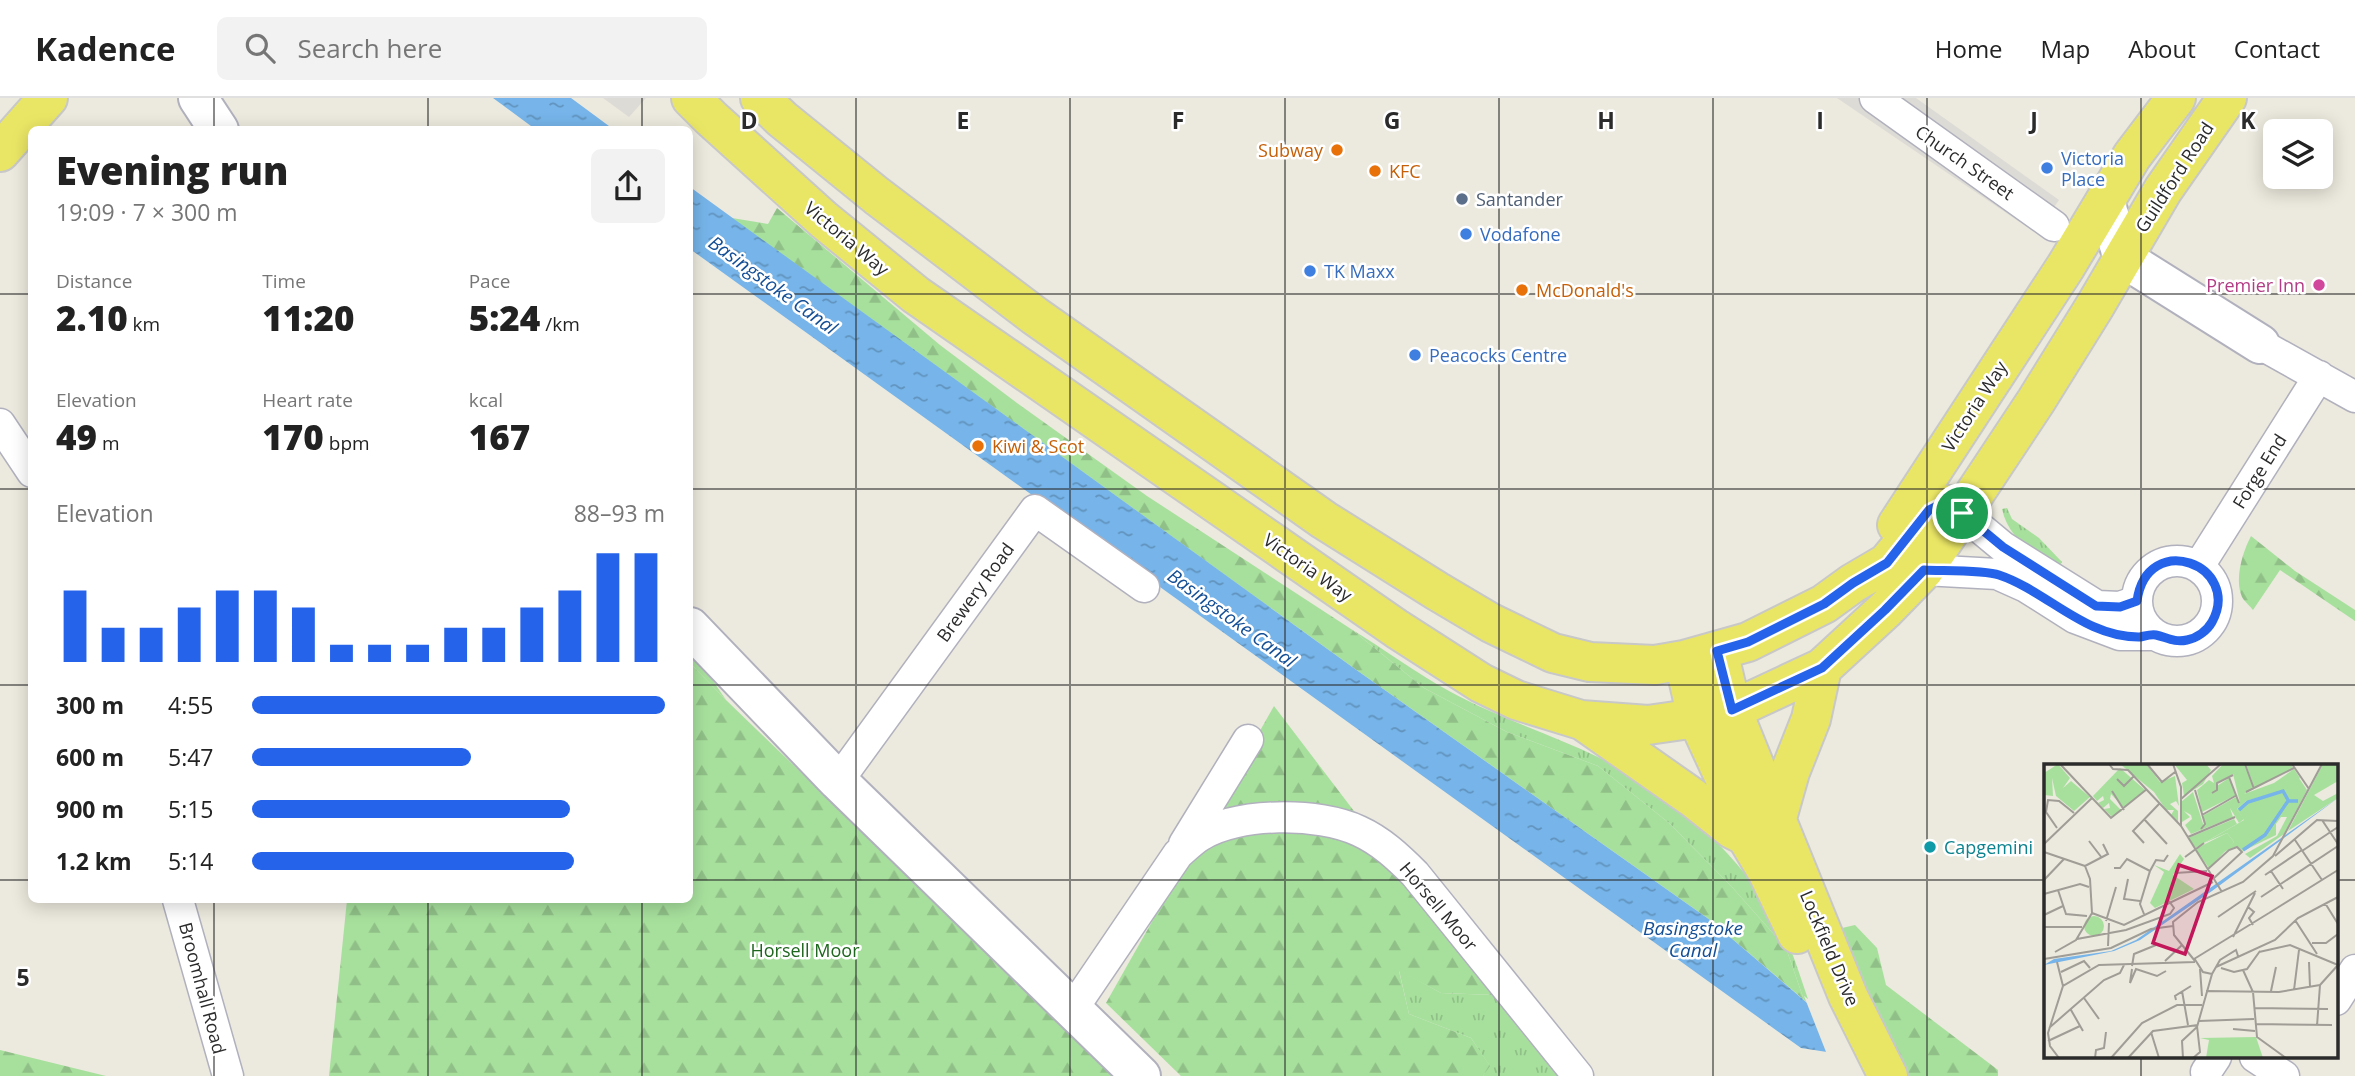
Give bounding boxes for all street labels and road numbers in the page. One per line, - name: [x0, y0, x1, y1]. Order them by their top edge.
- street label: Guildford Road: [2129, 117, 2219, 237]
- street label: Church Street: [1911, 119, 2019, 205]
- street label: Victoria Way: [800, 196, 895, 281]
- street label: Victoria Way: [1936, 355, 2013, 456]
- street label: Forge End: [2227, 429, 2291, 513]
- street label: Victoria Way: [1259, 528, 1358, 607]
- street label: Brewery Road: [931, 538, 1019, 646]
- street label: Horsell Moor: [1395, 856, 1484, 956]
- street label: Lockfield Drive: [1795, 887, 1865, 1009]
- street label: Broomhall Road: [174, 920, 232, 1056]

